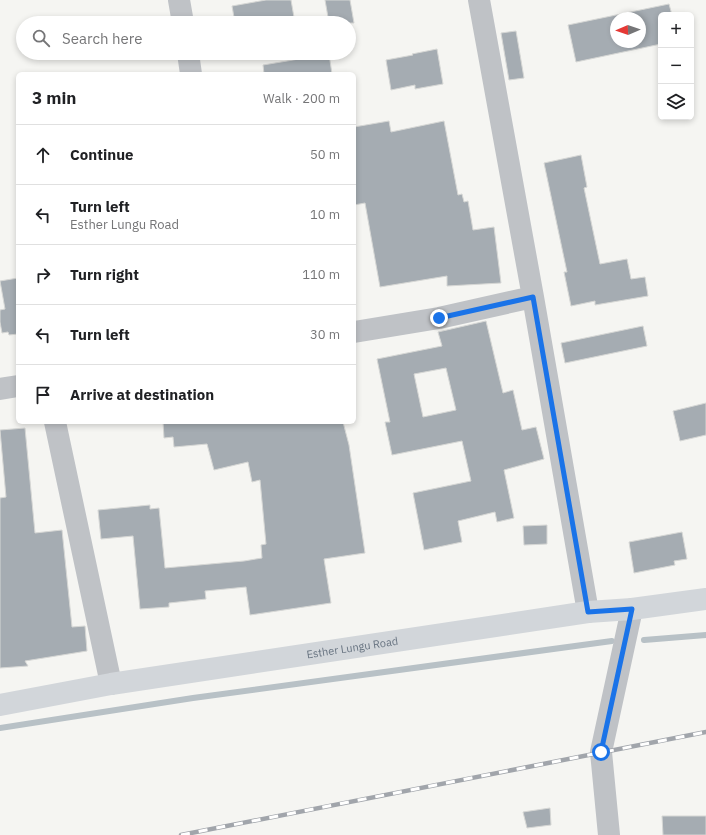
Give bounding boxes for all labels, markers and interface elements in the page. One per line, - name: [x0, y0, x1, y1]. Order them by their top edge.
- north arrow: [610, 12, 646, 48]
- map controls: [658, 12, 694, 120]
- button: +: [658, 12, 694, 48]
- search box: [16, 16, 356, 60]
- icon: search: [30, 27, 52, 49]
- text: Search here: [62, 29, 142, 48]
- button: −: [658, 48, 694, 84]
- button: layers: [658, 84, 694, 120]
- text: 3 min: [32, 87, 76, 109]
- text: Walk · 200 m: [263, 90, 340, 107]
- icon: ahead: [32, 144, 54, 166]
- text: Continue: [70, 145, 134, 164]
- text: 50 m: [310, 146, 340, 163]
- text: Turn left: [70, 197, 130, 216]
- icon: left: [32, 204, 54, 226]
- text: 10 m: [310, 206, 340, 223]
- text: Esther Lungu Road: [70, 216, 179, 233]
- icon: right: [32, 264, 54, 286]
- text: Turn right: [70, 265, 139, 284]
- text: 110 m: [302, 266, 340, 283]
- route end: [430, 309, 448, 327]
- icon: left: [32, 324, 54, 346]
- text: Turn left: [70, 325, 130, 344]
- text: 30 m: [310, 326, 340, 343]
- icon: arrive: [32, 384, 54, 406]
- text: Arrive at destination: [70, 385, 214, 404]
- street label: Esther Lungu Road: [306, 634, 399, 661]
- route start: [592, 743, 610, 761]

